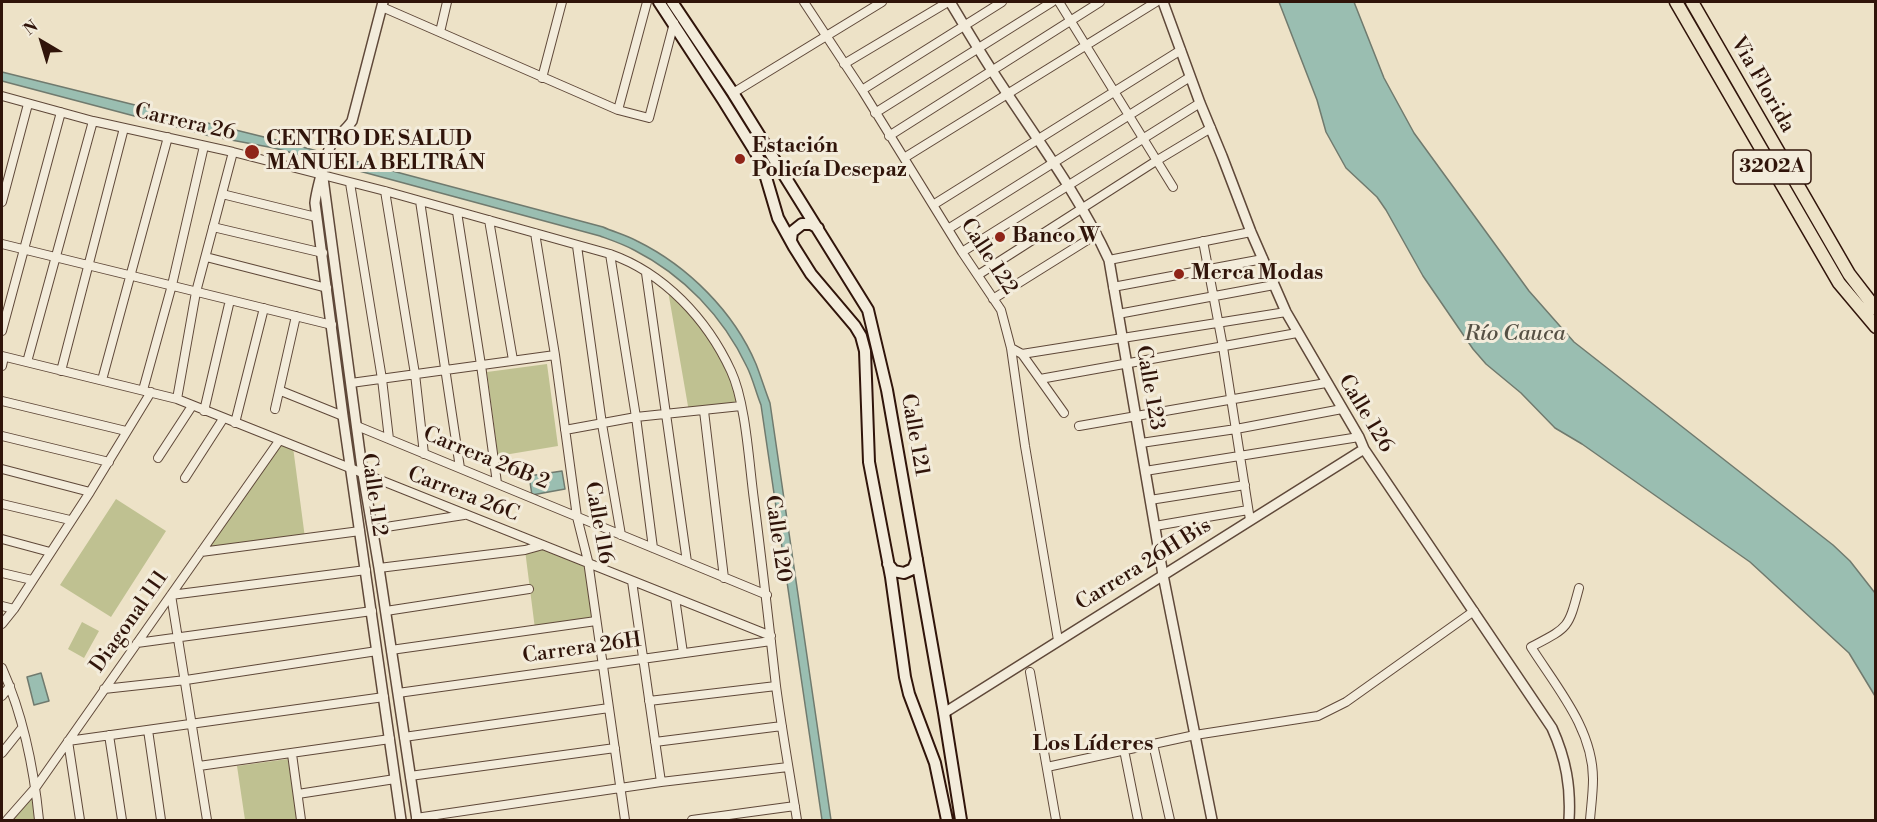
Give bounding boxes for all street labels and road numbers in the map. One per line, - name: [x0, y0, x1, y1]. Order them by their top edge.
- street label: Via Florida: [1724, 33, 1800, 137]
- street label: Carrera 26: [132, 99, 238, 147]
- road number: 3202A: [1733, 150, 1811, 184]
- street label: Calle 122: [954, 214, 1022, 300]
- street label: Calle 123: [1129, 344, 1169, 432]
- street label: Calle 126: [1332, 370, 1398, 458]
- street label: Calle 121: [894, 392, 934, 478]
- street label: Carrera 26B 2: [419, 422, 553, 496]
- street label: Calle 112: [355, 452, 391, 538]
- street label: Carrera 26C: [404, 462, 522, 528]
- street label: Calle 116: [578, 480, 618, 566]
- street label: Calle 120: [758, 494, 796, 584]
- street label: Carrera 26H Bis: [1072, 513, 1216, 617]
- street label: Diagonal 111: [86, 566, 174, 678]
- street label: Carrera 26H: [521, 628, 643, 670]

